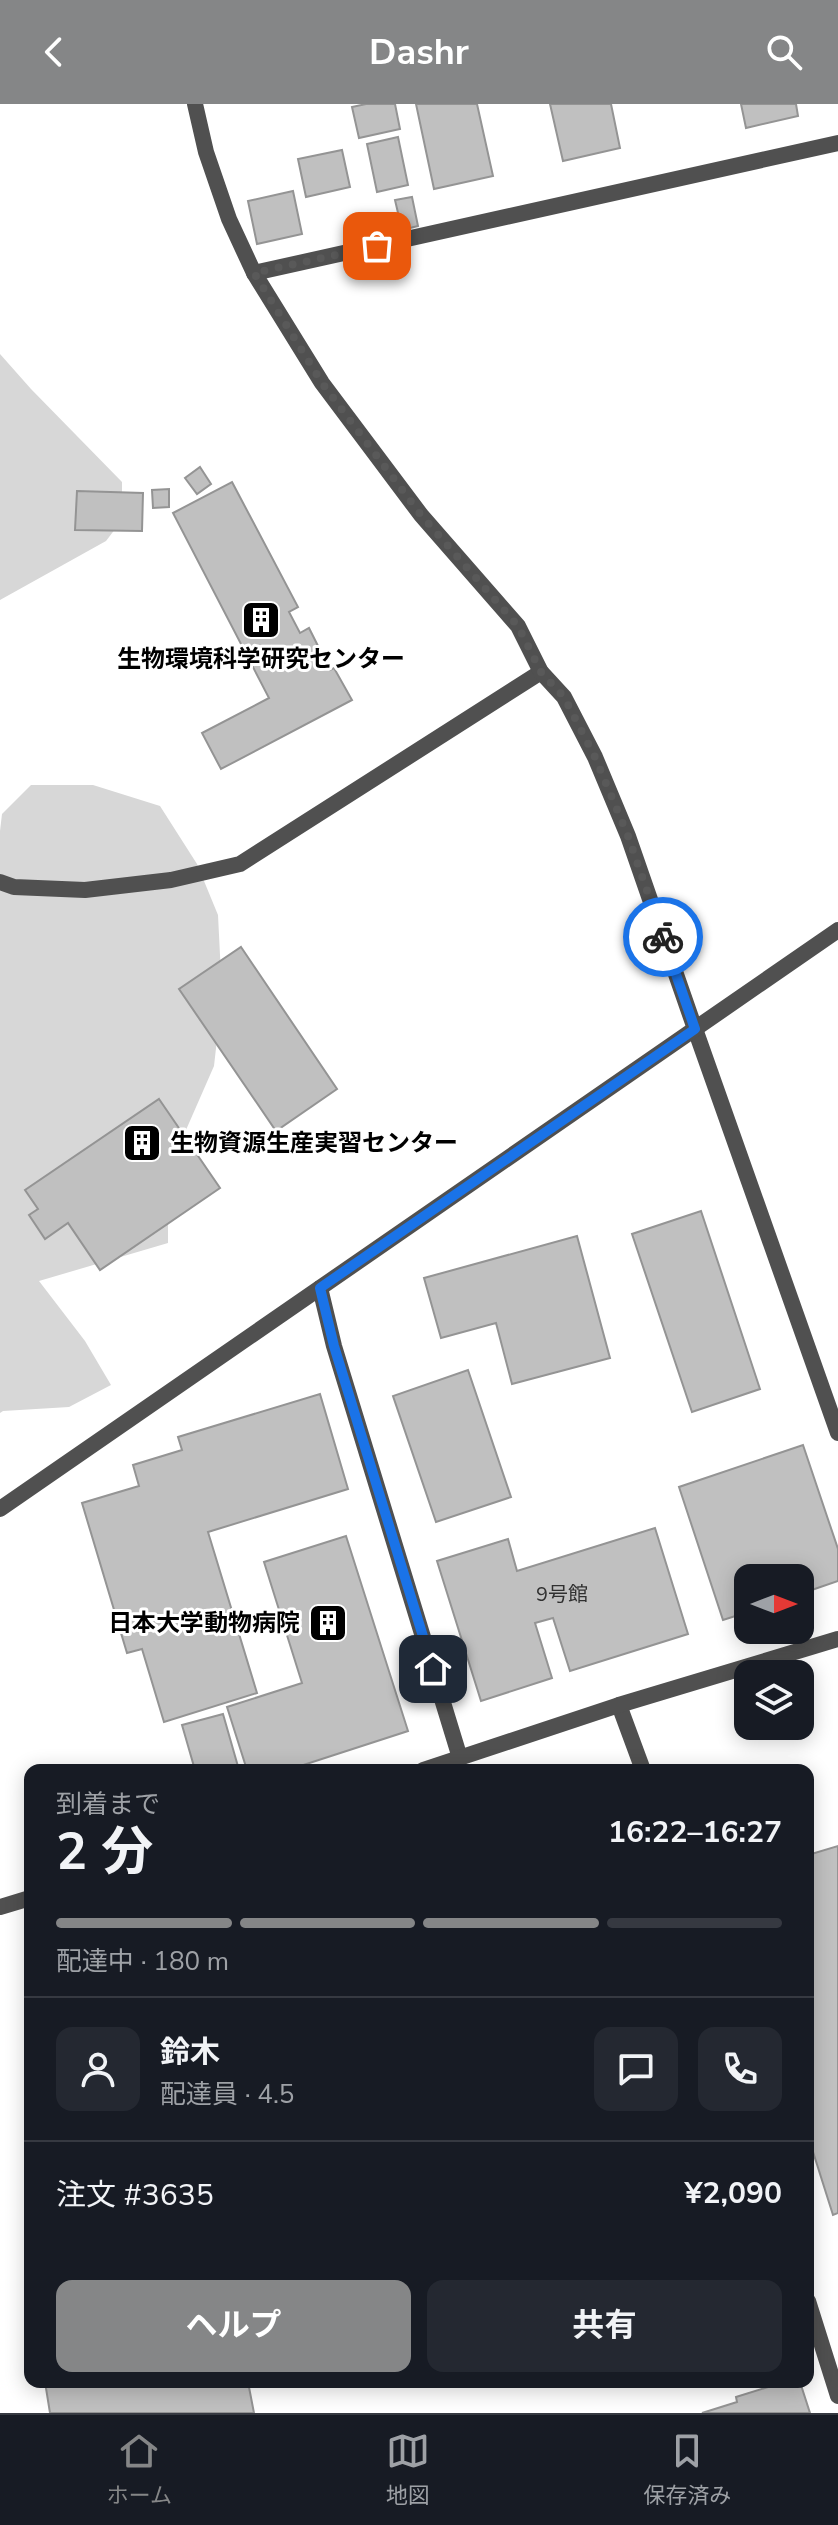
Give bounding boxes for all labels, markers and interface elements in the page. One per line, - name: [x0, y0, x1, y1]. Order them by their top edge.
- text: Dashr: [369, 28, 469, 77]
- icon: back: [32, 30, 76, 74]
- icon: search: [762, 30, 806, 74]
- pin: [343, 212, 411, 280]
- icon: bag: [355, 224, 399, 268]
- building icon: 生物環境科学研究センター: [240, 599, 282, 641]
- place label: 生物環境科学研究センター: [117, 643, 405, 675]
- courier: [623, 897, 703, 977]
- icon: bike: [641, 915, 685, 959]
- building icon: 生物資源生産実習センター: [121, 1122, 163, 1164]
- place label: 生物資源生産実習センター: [170, 1127, 458, 1159]
- north arrow: [734, 1564, 814, 1644]
- map controls: [734, 1564, 814, 1740]
- house number: 9号館: [536, 1581, 588, 1608]
- building icon: 日本大学動物病院: [307, 1602, 349, 1644]
- place label: 日本大学動物病院: [108, 1607, 300, 1639]
- pin: [399, 1635, 467, 1703]
- icon: home: [411, 1647, 455, 1691]
- button: layers: [734, 1660, 814, 1740]
- text: 到着まで: [56, 1787, 160, 1822]
- text: 16:22–16:27: [608, 1812, 782, 1853]
- text: 2 分: [56, 1816, 153, 1887]
- text: 配達中 · 180 m: [56, 1944, 229, 1979]
- button: person: [56, 2027, 140, 2111]
- button: chat: [594, 2027, 678, 2111]
- button: phone: [698, 2027, 782, 2111]
- text: 鈴木: [160, 2032, 220, 2073]
- text: 配達員 · 4.5: [160, 2077, 294, 2112]
- text: ¥2,090: [685, 2173, 782, 2214]
- text: 注文 #3635: [56, 2175, 214, 2216]
- button: ヘルプ: [56, 2280, 411, 2372]
- button: 共有: [427, 2280, 782, 2372]
- tab: ホーム: [107, 2429, 172, 2511]
- tab: 地図: [386, 2429, 430, 2511]
- tab: 保存済み: [643, 2429, 731, 2511]

